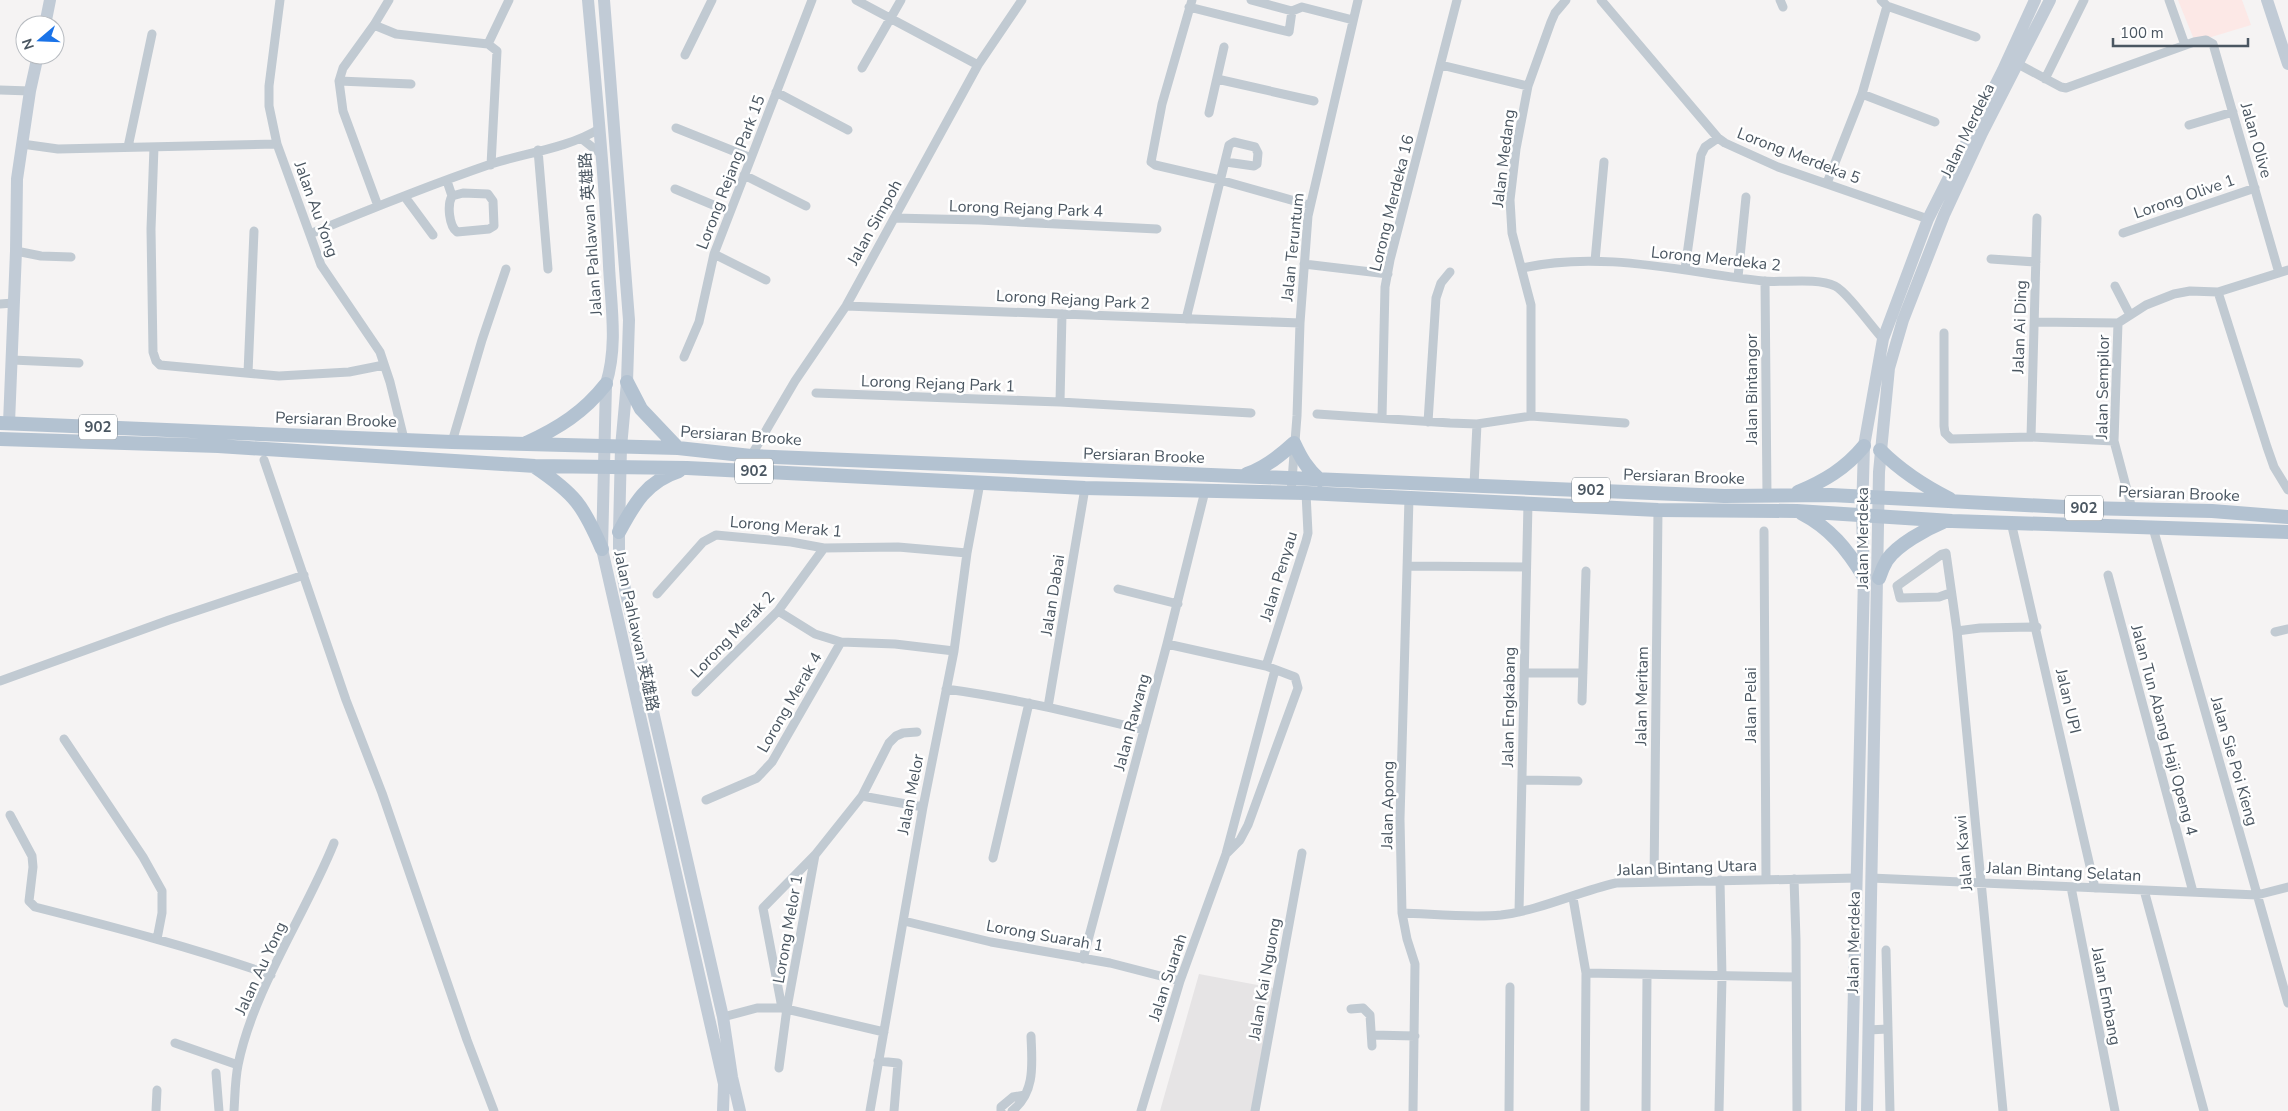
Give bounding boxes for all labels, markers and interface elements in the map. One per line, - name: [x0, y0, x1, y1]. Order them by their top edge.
- north arrow: [15, 15, 65, 65]
- scale bar: [2113, 15, 2248, 47]
- text: 100 m: [2120, 23, 2164, 43]
- text: N: [17, 36, 39, 52]
- street label: Jalan Merdeka: [1935, 80, 2000, 182]
- street label: Lorong Rejang Park 15: [691, 92, 771, 253]
- street label: Jalan Olive: [2235, 99, 2277, 181]
- street label: Jalan Medang: [1487, 108, 1521, 209]
- street label: Lorong Merdeka 5: [1734, 122, 1863, 190]
- street label: Lorong Merdeka 16: [1364, 133, 1420, 274]
- street label: Jalan Pahlawan 英雄路: [574, 152, 608, 317]
- street label: Jalan Au Yong: [288, 157, 344, 260]
- street label: Lorong Olive 1: [2131, 169, 2238, 225]
- street label: Jalan Simpoh: [842, 176, 907, 270]
- street label: Jalan Teruntum: [1276, 192, 1310, 303]
- street label: Lorong Rejang Park 4: [949, 195, 1104, 223]
- street label: Lorong Merdeka 2: [1650, 241, 1782, 277]
- street label: Jalan Ai Ding: [2007, 280, 2033, 375]
- street label: Lorong Rejang Park 2: [995, 285, 1150, 315]
- street label: Jalan Bintangor: [1741, 333, 1763, 445]
- street label: Jalan Sempilor: [2091, 334, 2115, 440]
- street label: Lorong Rejang Park 1: [861, 370, 1015, 398]
- street label: Persiaran Brooke: [275, 407, 397, 433]
- road number: 902: [79, 414, 117, 440]
- street label: Persiaran Brooke: [679, 421, 802, 451]
- street label: Persiaran Brooke: [1083, 443, 1205, 469]
- road number: 902: [735, 458, 773, 484]
- street label: Persiaran Brooke: [1623, 464, 1745, 490]
- road number: 902: [1572, 478, 1610, 502]
- street label: Persiaran Brooke: [2118, 481, 2240, 507]
- street label: Jalan Merdeka: [1852, 487, 1874, 590]
- road number: 902: [2065, 496, 2103, 520]
- street label: Lorong Merak 1: [729, 511, 843, 543]
- street label: Jalan Penyau: [1255, 529, 1303, 625]
- street label: Jalan Pahlawan 英雄路: [608, 548, 664, 713]
- street label: Jalan Dabai: [1036, 553, 1070, 638]
- street label: Lorong Merak 2: [686, 587, 780, 683]
- street label: Jalan Tun Abang Haji Openg 4: [2125, 621, 2203, 838]
- street label: Jalan Meritam: [1630, 646, 1654, 747]
- street label: Jalan Engkabang: [1497, 647, 1521, 768]
- street label: Lorong Merak 4: [752, 648, 828, 757]
- street label: Jalan UPI: [2050, 666, 2086, 736]
- street label: Jalan Pelai: [1740, 667, 1762, 744]
- street label: Jalan Rawang: [1108, 671, 1155, 774]
- street label: Jalan Sie Poi Kieng: [2205, 693, 2263, 828]
- street label: Jalan Melor: [892, 752, 930, 837]
- street label: Jalan Apong: [1376, 761, 1400, 850]
- street label: Jalan Kawi: [1950, 814, 1978, 893]
- street label: Jalan Bintang Utara: [1616, 855, 1757, 881]
- street label: Jalan Bintang Selatan: [1985, 857, 2142, 887]
- street label: Lorong Melor 1: [768, 873, 808, 985]
- street label: Jalan Merdeka: [1842, 891, 1866, 994]
- street label: Lorong Suarah 1: [984, 915, 1105, 957]
- street label: Jalan Kai Nguong: [1243, 916, 1287, 1043]
- street label: Jalan Au Yong: [229, 918, 292, 1020]
- street label: Jalan Suarah: [1143, 931, 1192, 1025]
- street label: Jalan Embang: [2086, 944, 2126, 1047]

